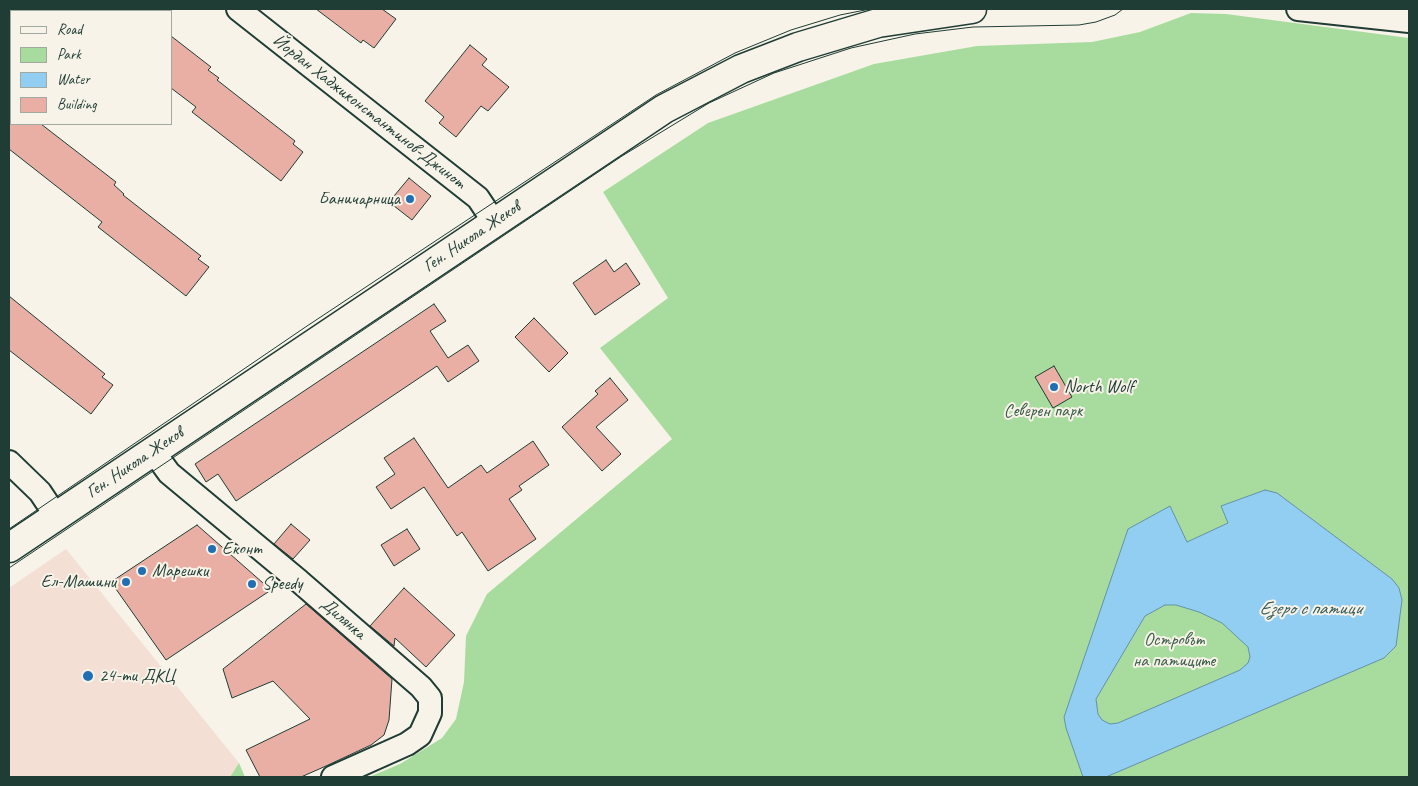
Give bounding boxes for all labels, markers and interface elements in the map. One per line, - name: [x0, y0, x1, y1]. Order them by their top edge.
- legend: [10, 10, 172, 125]
- text: Road: [57, 20, 82, 39]
- street label: Йордан Хаджиконстантинов-Джинот: [268, 30, 470, 194]
- text: Park: [57, 45, 81, 64]
- text: Water: [57, 70, 90, 89]
- text: Building: [57, 95, 96, 114]
- place label: Баничарница: [319, 188, 400, 210]
- marker: Баничарница: [404, 193, 416, 205]
- street label: Ген. Никола Жеков: [419, 197, 525, 277]
- place label: North Wolf: [1064, 376, 1134, 398]
- marker: North Wolf: [1048, 381, 1060, 393]
- park label: Северен парк: [1004, 400, 1082, 422]
- street label: Ген. Никола Жеков: [82, 423, 188, 503]
- place label: Еконт: [222, 538, 262, 560]
- marker: Еконт: [206, 543, 218, 555]
- place label: Марешки: [152, 560, 208, 582]
- marker: Марешки: [136, 565, 148, 577]
- place label: Ел-Машини: [41, 571, 116, 593]
- place label: Speedy: [262, 573, 302, 595]
- marker: Ел-Машини: [120, 576, 132, 588]
- marker: Speedy: [246, 578, 258, 590]
- street label: Дилянка: [316, 593, 370, 645]
- water label: Езеро с патици: [1259, 598, 1361, 620]
- park label: Островът на патиците: [1133, 629, 1215, 672]
- place label: 24-ти ДКЦ: [99, 665, 175, 687]
- marker: 24-ти ДКЦ: [81, 669, 95, 683]

